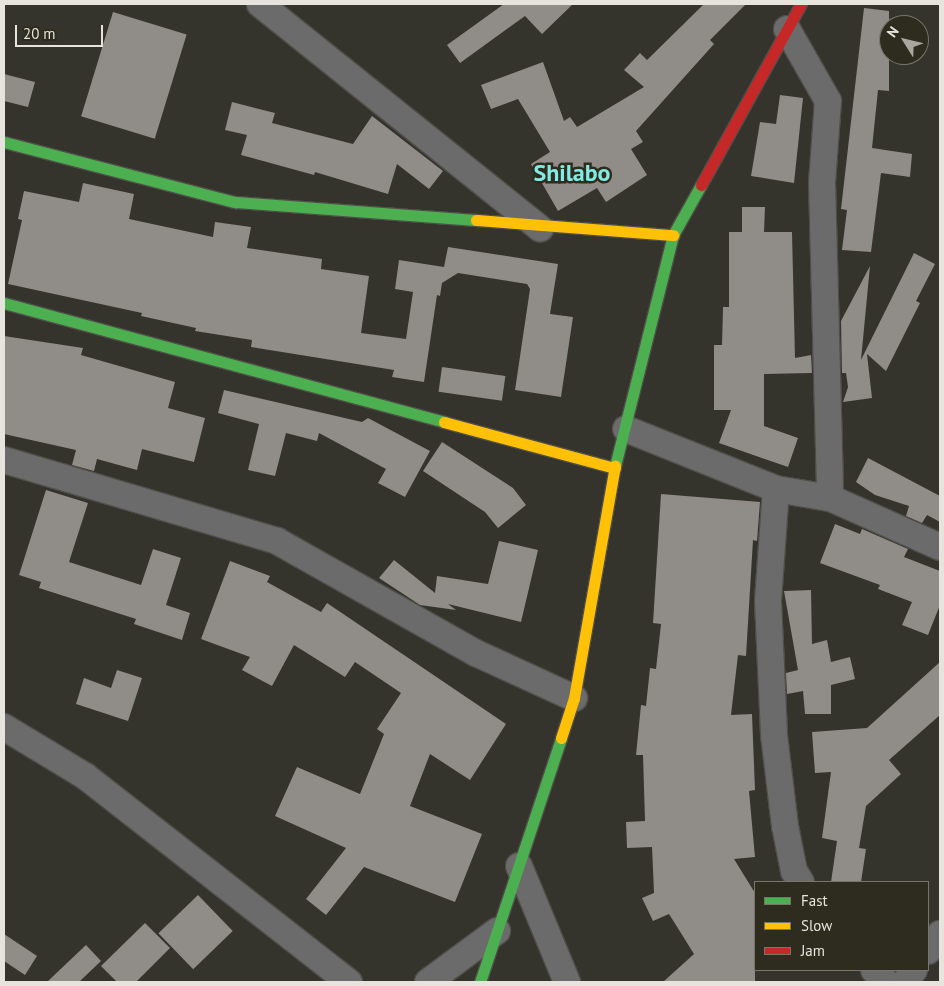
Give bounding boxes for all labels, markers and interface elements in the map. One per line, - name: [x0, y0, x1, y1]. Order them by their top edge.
- scale bar: [18, 15, 105, 47]
- north arrow: [879, 15, 929, 65]
- text: N: [883, 23, 903, 41]
- text: 20 m: [23, 24, 56, 43]
- district label: Shilabo: [534, 159, 610, 187]
- legend: [754, 881, 929, 971]
- text: Fast: [801, 891, 828, 910]
- text: Slow: [801, 916, 832, 935]
- text: Jam: [801, 941, 825, 960]

